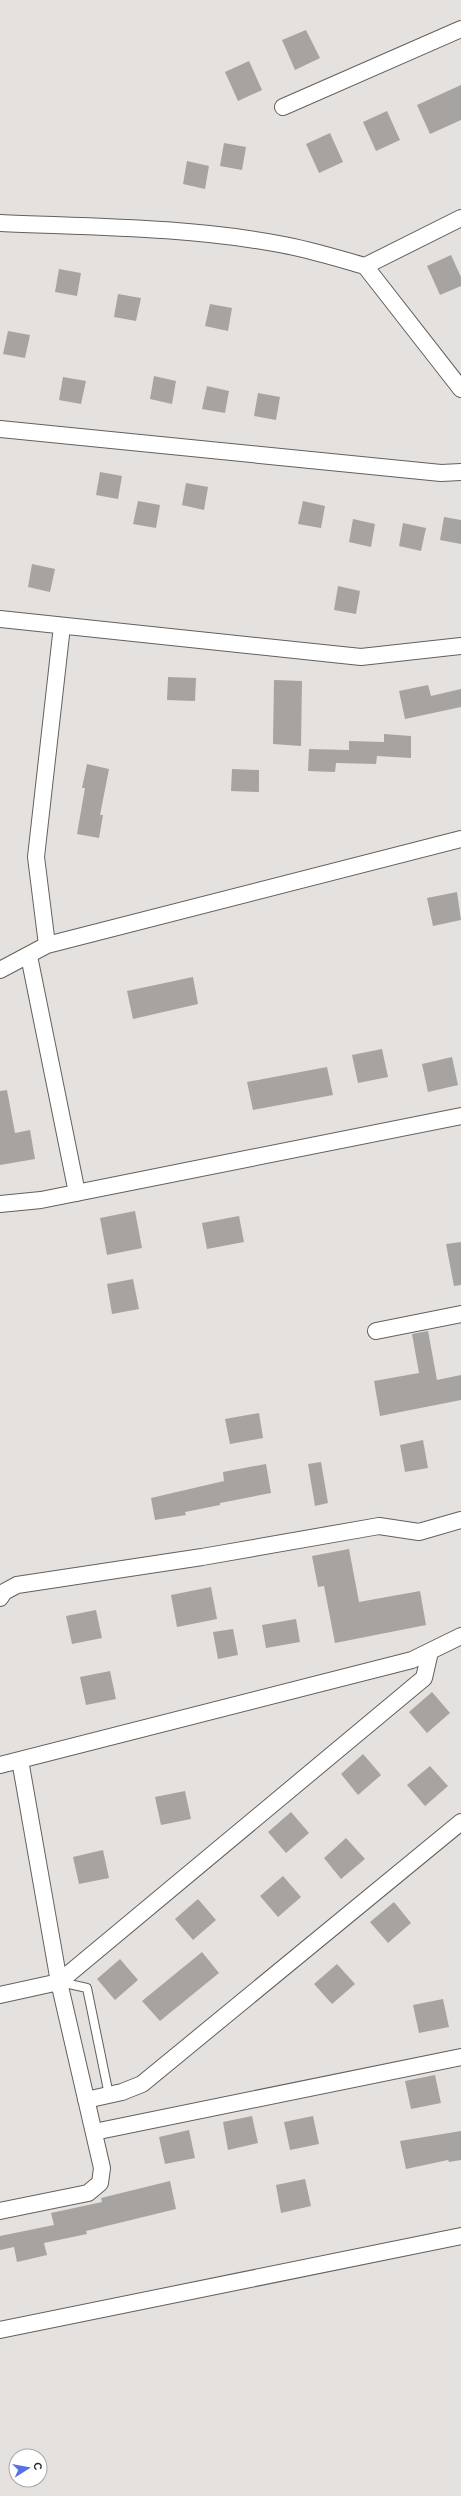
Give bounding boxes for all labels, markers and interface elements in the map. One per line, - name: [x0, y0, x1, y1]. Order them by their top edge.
- north arrow: [8, 2448, 48, 2488]
- text: С: [30, 2461, 45, 2472]

